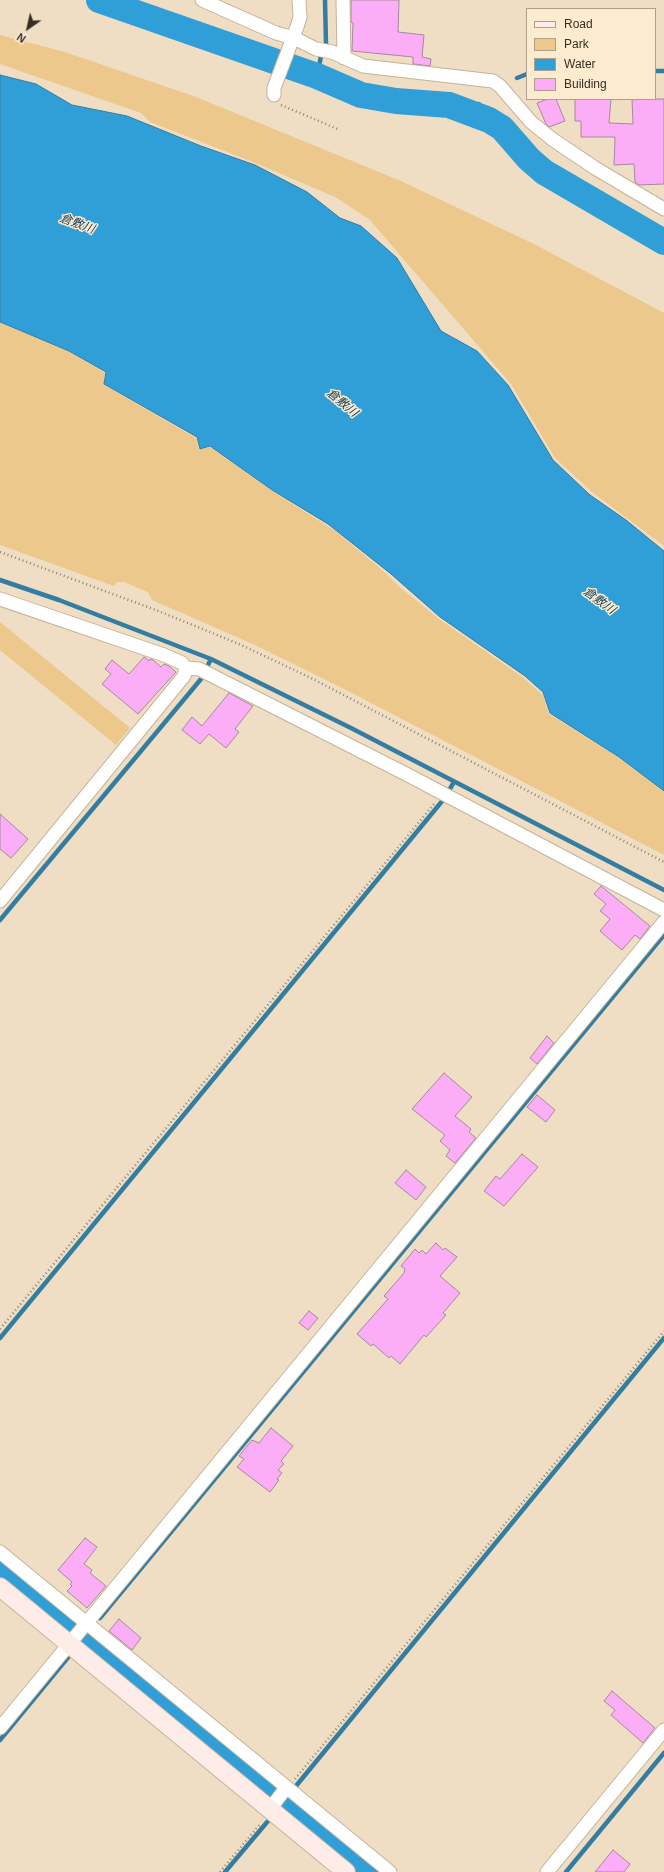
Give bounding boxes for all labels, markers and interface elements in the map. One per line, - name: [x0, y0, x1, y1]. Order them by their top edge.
- north arrow: [8, 8, 48, 48]
- legend: [526, 8, 656, 100]
- text: Road: [564, 17, 593, 31]
- text: N: [15, 31, 28, 45]
- text: Park: [564, 37, 589, 51]
- text: Water: [564, 57, 596, 71]
- text: Building: [564, 77, 607, 91]
- water label: 倉敷川: [58, 211, 96, 237]
- water label: 倉敷川: [324, 386, 360, 420]
- water label: 倉敷川: [580, 585, 618, 617]

